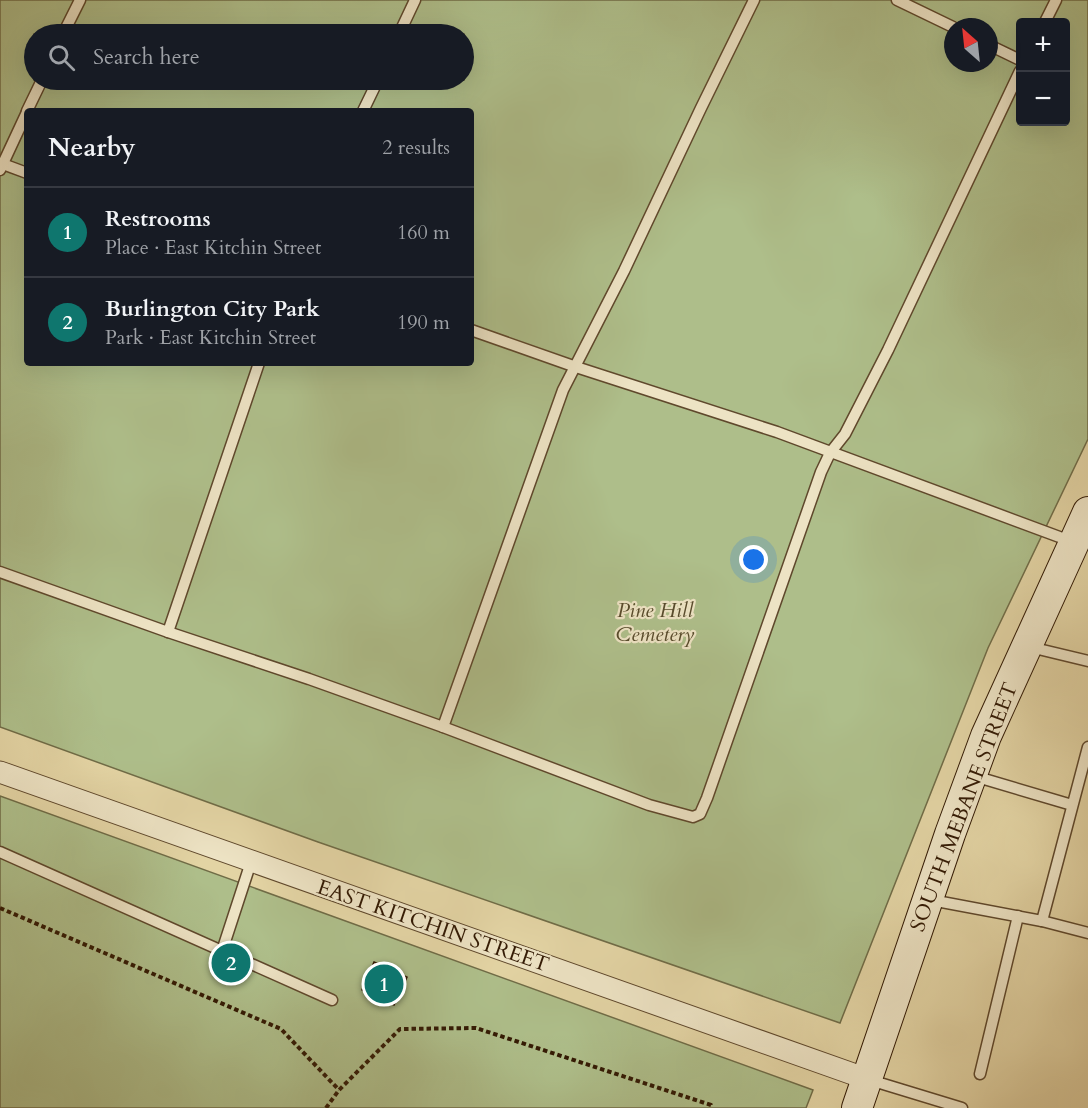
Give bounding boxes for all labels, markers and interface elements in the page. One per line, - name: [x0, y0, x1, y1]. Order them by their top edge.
- north arrow: [944, 18, 998, 72]
- map controls: [1016, 18, 1070, 126]
- button: +: [1016, 18, 1070, 72]
- search box: [24, 24, 474, 90]
- icon: search: [45, 41, 78, 74]
- text: Search here: [93, 42, 200, 72]
- button: −: [1016, 72, 1070, 126]
- text: Nearby: [48, 130, 136, 165]
- text: 2 results: [382, 134, 450, 161]
- text: Restrooms: [105, 204, 211, 234]
- text: 1: [62, 219, 73, 246]
- text: 160 m: [397, 219, 450, 246]
- text: Place · East Kitchin Street: [105, 234, 321, 261]
- text: Burlington City Park: [105, 294, 320, 324]
- text: 2: [62, 309, 73, 336]
- text: 190 m: [397, 309, 450, 336]
- text: Park · East Kitchin Street: [105, 324, 316, 351]
- your location: [739, 545, 768, 574]
- park label: Pine Hill Cemetery: [616, 596, 694, 649]
- street label: SOUTH MEBANE STREET: [903, 678, 1025, 936]
- street label: EAST KITCHIN STREET: [313, 873, 553, 979]
- pin: 2: [212, 940, 250, 986]
- pin: 1: [364, 962, 404, 1006]

